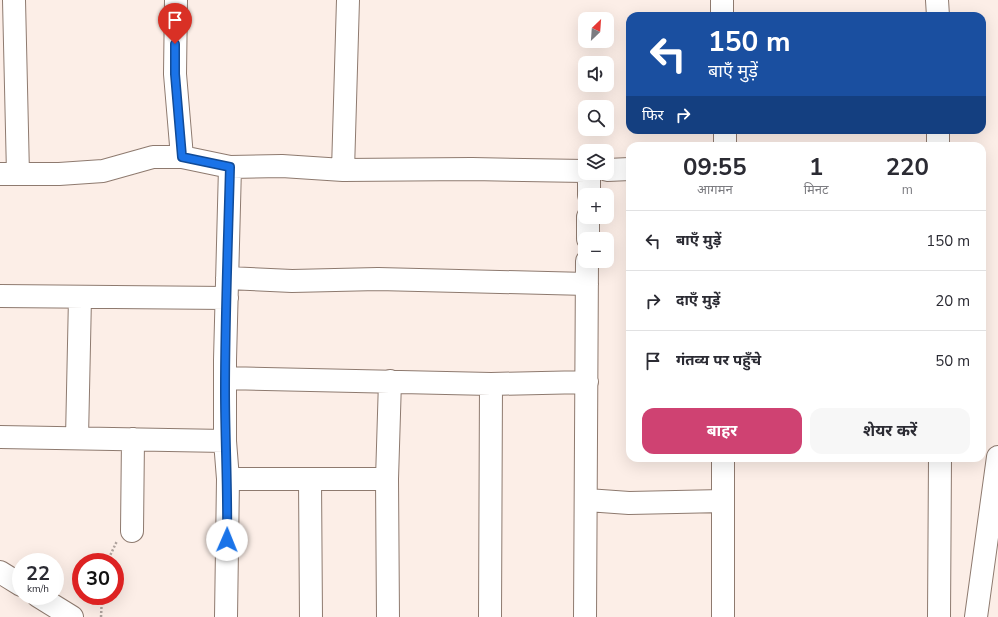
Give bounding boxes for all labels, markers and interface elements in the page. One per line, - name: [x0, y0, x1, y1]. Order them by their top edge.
- pin: [158, 3, 192, 44]
- icon: arrive: [164, 9, 186, 31]
- north arrow: [578, 12, 614, 48]
- map controls: [578, 12, 614, 268]
- text: 150 m: [708, 23, 791, 61]
- icon: left: [642, 28, 694, 80]
- button: sound: [578, 56, 614, 92]
- text: बाएँ मुड़ें: [708, 59, 758, 83]
- button: search: [578, 100, 614, 136]
- icon: right: [672, 104, 694, 126]
- text: फिर: [642, 105, 664, 125]
- button: layers: [578, 144, 614, 180]
- text: 09:55: [683, 151, 747, 183]
- text: 1: [809, 151, 823, 183]
- text: 220: [886, 151, 929, 183]
- text: आगमन: [697, 181, 733, 199]
- text: मिनट: [804, 181, 829, 199]
- text: m: [902, 181, 913, 199]
- button: +: [578, 188, 614, 224]
- icon: left: [642, 230, 664, 252]
- text: बाएँ मुड़ें: [676, 230, 721, 250]
- text: 150 m: [926, 231, 970, 251]
- button: −: [578, 232, 614, 268]
- icon: right: [642, 290, 664, 312]
- text: दाएँ मुड़ें: [676, 290, 720, 310]
- text: 20 m: [935, 291, 970, 311]
- icon: arrive: [642, 350, 664, 372]
- text: गंतव्य पर पहुँचे: [676, 350, 761, 370]
- text: 50 m: [935, 351, 970, 371]
- button: बाहर: [642, 408, 802, 454]
- button: शेयर करें: [810, 408, 970, 454]
- position arrow: [206, 519, 248, 561]
- speed limit sign: 30: [72, 553, 124, 605]
- text: 22: [26, 560, 50, 587]
- text: km/h: [27, 582, 49, 596]

